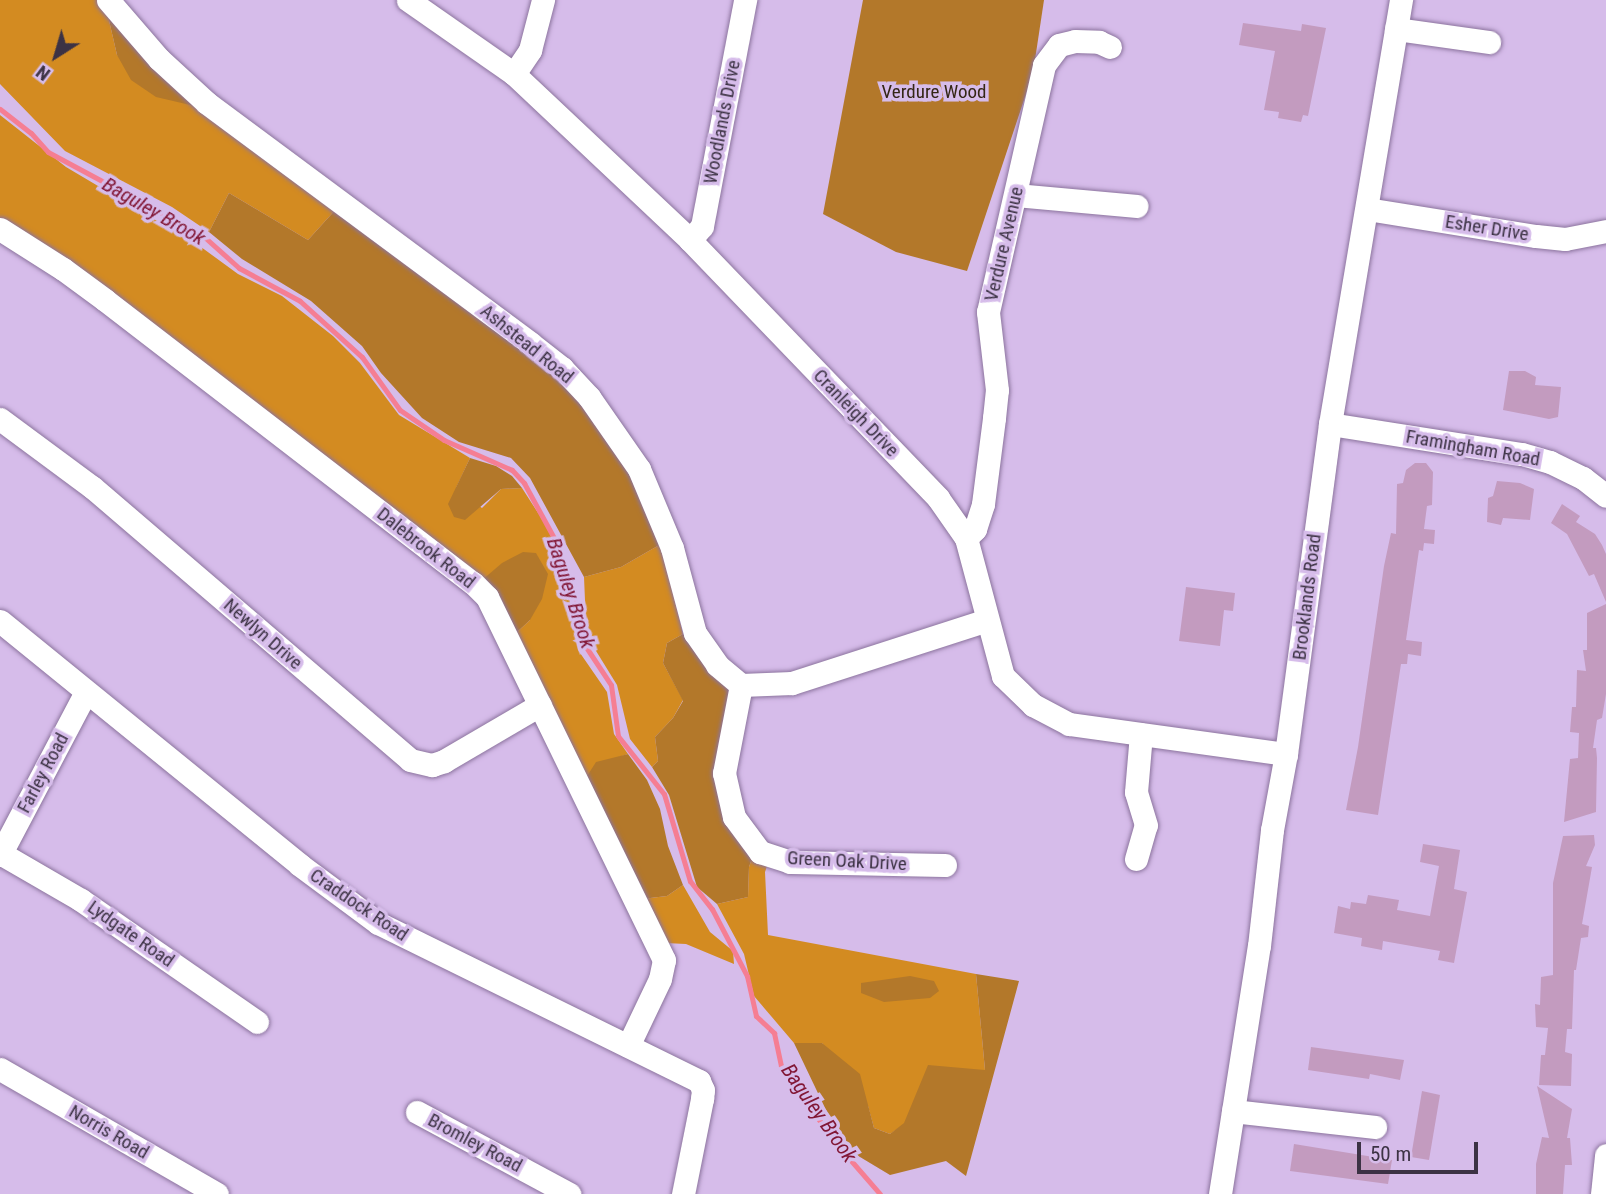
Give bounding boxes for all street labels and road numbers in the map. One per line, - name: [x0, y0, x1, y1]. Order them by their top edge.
- street label: Woodlands Drive: [699, 58, 745, 186]
- street label: Verdure Avenue: [980, 184, 1028, 304]
- street label: Esher Drive: [1444, 210, 1530, 246]
- street label: Ashstead Road: [476, 300, 578, 388]
- street label: Cranleigh Drive: [809, 364, 903, 462]
- street label: Framingham Road: [1404, 425, 1542, 471]
- street label: Dalebrook Road: [372, 503, 480, 593]
- street label: Brooklands Road: [1288, 533, 1326, 661]
- street label: Newlyn Drive: [219, 594, 307, 674]
- street label: Farley Road: [12, 729, 74, 817]
- street label: Green Oak Drive: [787, 846, 907, 876]
- street label: Craddock Road: [306, 864, 412, 946]
- street label: Lydgate Road: [83, 896, 179, 972]
- street label: Norris Road: [65, 1100, 153, 1164]
- street label: Bromley Road: [424, 1109, 526, 1177]

